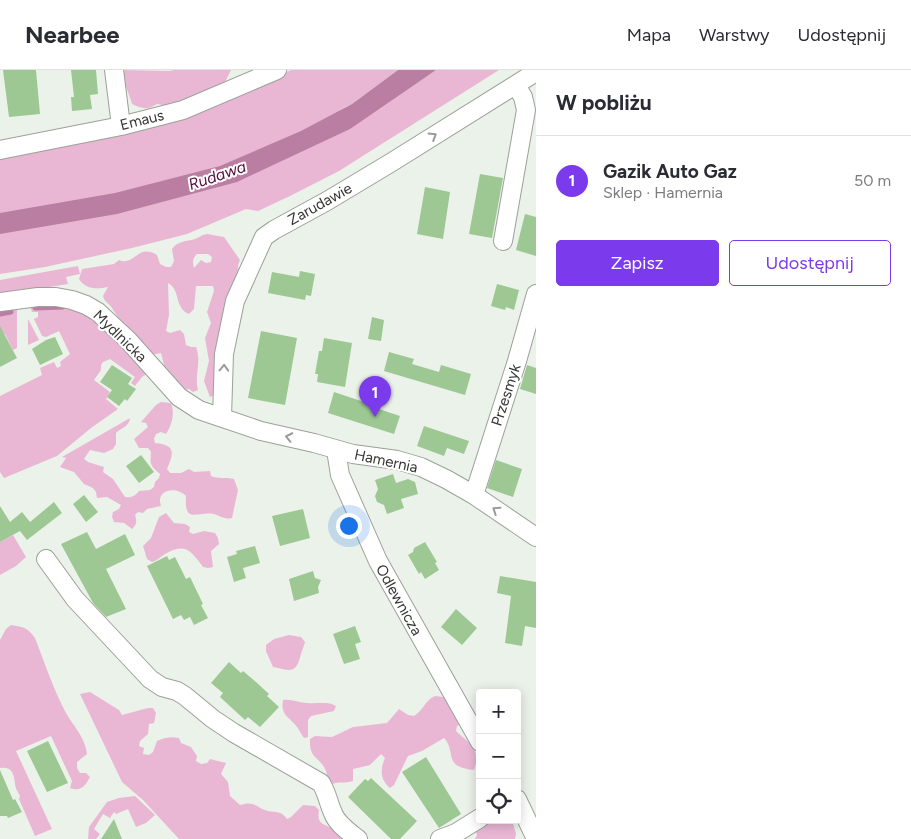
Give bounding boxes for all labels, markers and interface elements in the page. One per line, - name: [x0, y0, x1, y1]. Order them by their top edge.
- text: Nearbee: [25, 20, 120, 49]
- text: Mapa: [627, 24, 671, 46]
- text: Warstwy: [699, 24, 770, 46]
- text: Udostępnij: [798, 24, 886, 46]
- text: W pobliżu: [556, 90, 652, 115]
- street label: Emaus: [118, 106, 166, 134]
- one-way arrow: [428, 133, 437, 143]
- water label: Rudawa: [186, 157, 248, 194]
- text: Gazik Auto Gaz: [603, 160, 737, 183]
- text: 1: [569, 171, 575, 190]
- text: 50 m: [854, 171, 891, 190]
- street label: Zarudawie: [285, 179, 355, 229]
- text: Sklep · Hamernia: [603, 183, 723, 202]
- button: Zapisz: [556, 240, 719, 286]
- button: Udostępnij: [729, 240, 891, 286]
- street label: Mydlnicka: [90, 306, 150, 366]
- street label: Przesmyk: [488, 361, 525, 428]
- one-way arrow: [218, 364, 229, 372]
- pin: 1: [359, 376, 391, 417]
- one-way arrow: [285, 433, 294, 443]
- street label: Hamernia: [353, 445, 419, 477]
- one-way arrow: [492, 507, 501, 516]
- your location: [336, 513, 362, 539]
- street label: Odlewnicza: [372, 561, 426, 639]
- map controls: [476, 689, 521, 824]
- button: +: [476, 689, 521, 734]
- button: −: [476, 734, 521, 779]
- button: locate: [476, 779, 521, 824]

